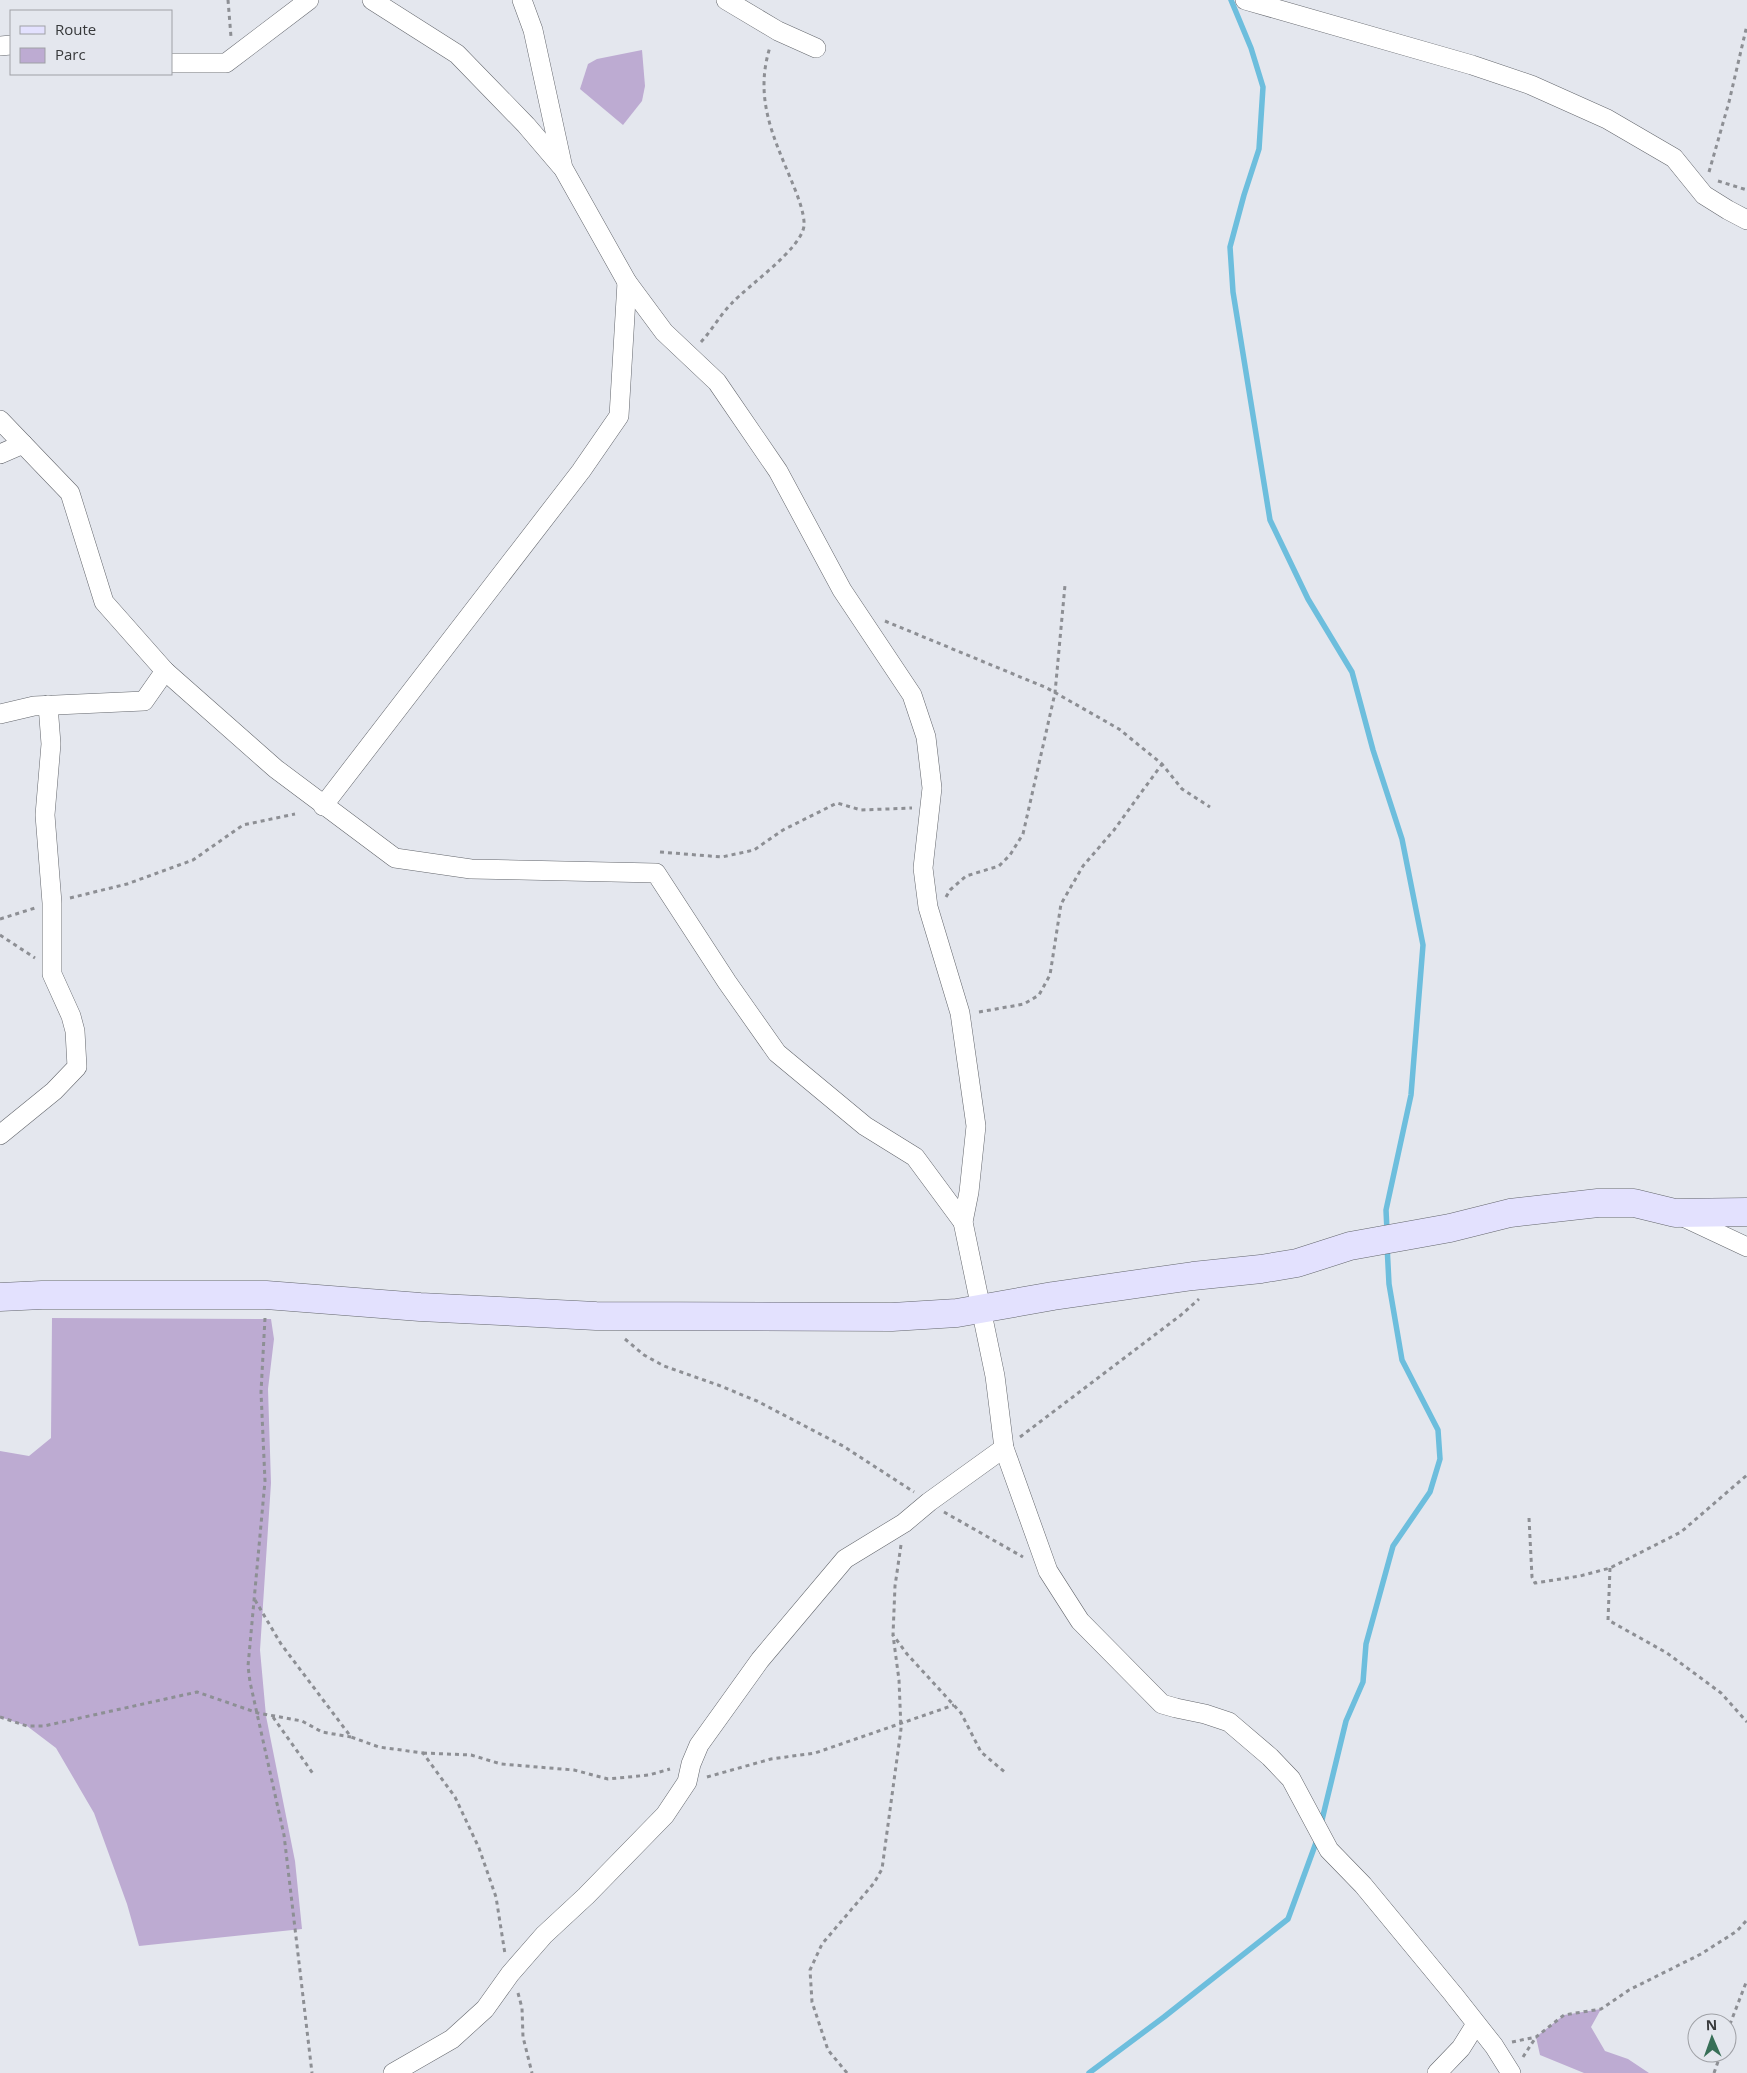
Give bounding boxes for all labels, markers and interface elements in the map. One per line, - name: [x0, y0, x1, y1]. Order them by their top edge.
- legend: [10, 10, 172, 75]
- text: Route: [55, 19, 96, 39]
- text: Parc: [55, 44, 86, 64]
- north arrow: [1687, 2013, 1737, 2063]
- text: N: [1706, 2015, 1718, 2034]

